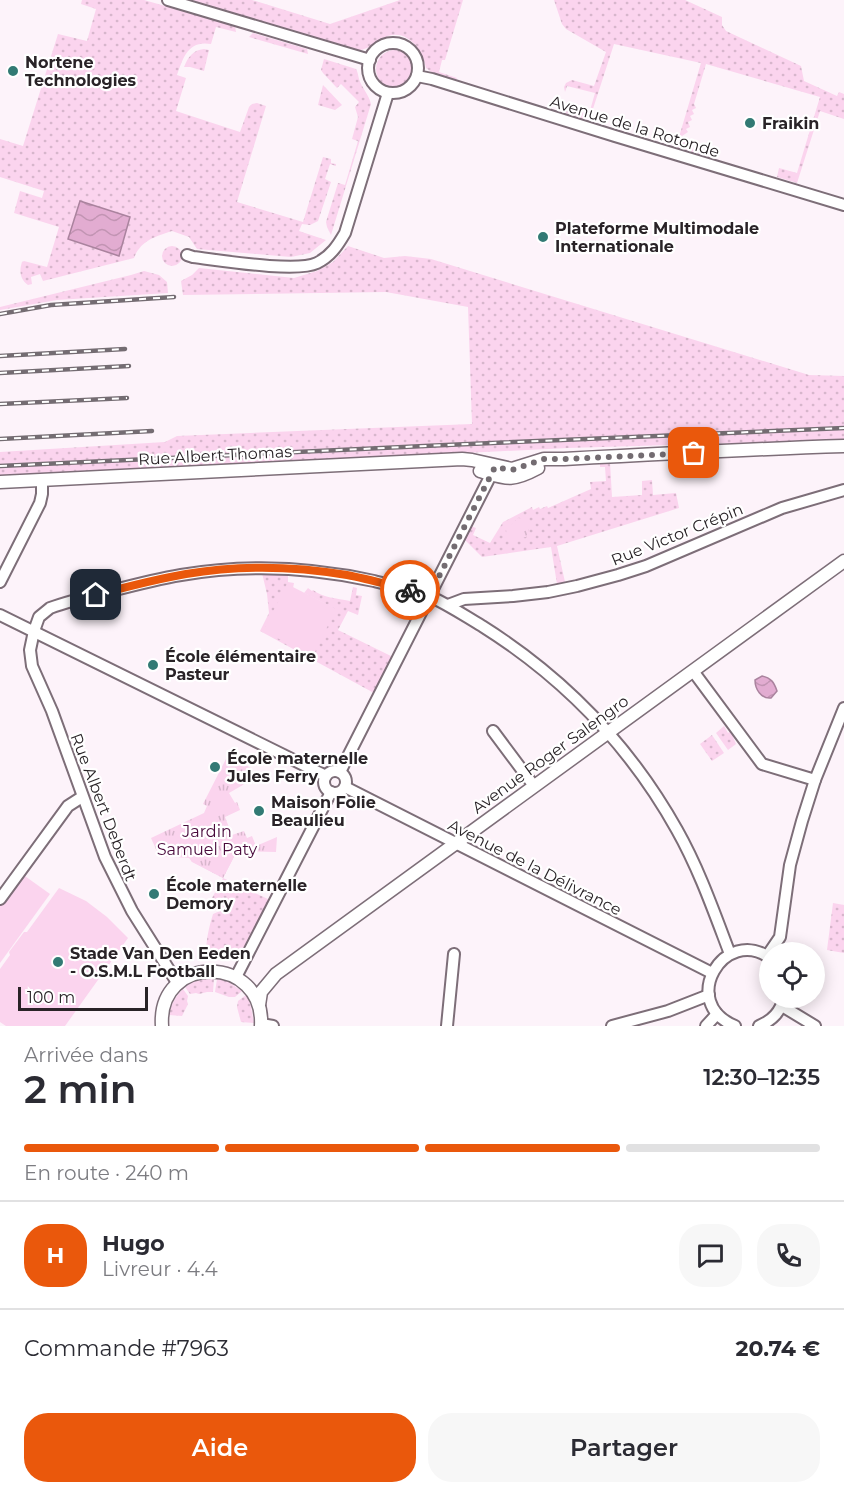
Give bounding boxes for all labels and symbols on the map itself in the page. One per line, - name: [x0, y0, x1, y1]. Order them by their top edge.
- place label: Nortene Technologies: [25, 53, 137, 90]
- marker: Nortene Technologies: [6, 64, 20, 78]
- street label: Avenue de la Rotonde: [548, 92, 722, 161]
- place label: Fraikin: [762, 114, 819, 133]
- marker: Fraikin: [743, 116, 757, 130]
- place label: Plateforme Multimodale Internationale: [555, 219, 759, 256]
- marker: Plateforme Multimodale Internationale: [536, 230, 550, 244]
- pin: [668, 427, 719, 478]
- street label: Rue Albert Thomas: [138, 442, 293, 469]
- street label: Rue Victor Crépin: [608, 499, 746, 570]
- courier: [380, 560, 440, 620]
- pin: [70, 569, 121, 620]
- place label: École élémentaire Pasteur: [165, 647, 316, 684]
- marker: École élémentaire Pasteur: [146, 658, 160, 672]
- street label: Avenue Roger Salengro: [468, 691, 632, 818]
- street label: Rue Albert Deberdt: [67, 731, 141, 884]
- place label: École maternelle Jules Ferry: [226, 749, 368, 786]
- marker: École maternelle Jules Ferry: [208, 760, 222, 774]
- place label: Maison Folie Beaulieu: [271, 793, 376, 830]
- marker: Maison Folie Beaulieu: [252, 804, 266, 818]
- street label: Avenue de la Délivrance: [445, 815, 625, 919]
- park label: Jardin Samuel Paty: [157, 822, 258, 859]
- place label: École maternelle Demory: [166, 876, 307, 913]
- marker: École maternelle Demory: [147, 887, 161, 901]
- place label: Stade Van Den Eeden - O.S.M.L Football: [70, 944, 251, 981]
- marker: Stade Van Den Eeden - O.S.M.L Football: [51, 955, 65, 969]
- scale bar: [18, 984, 148, 1012]

